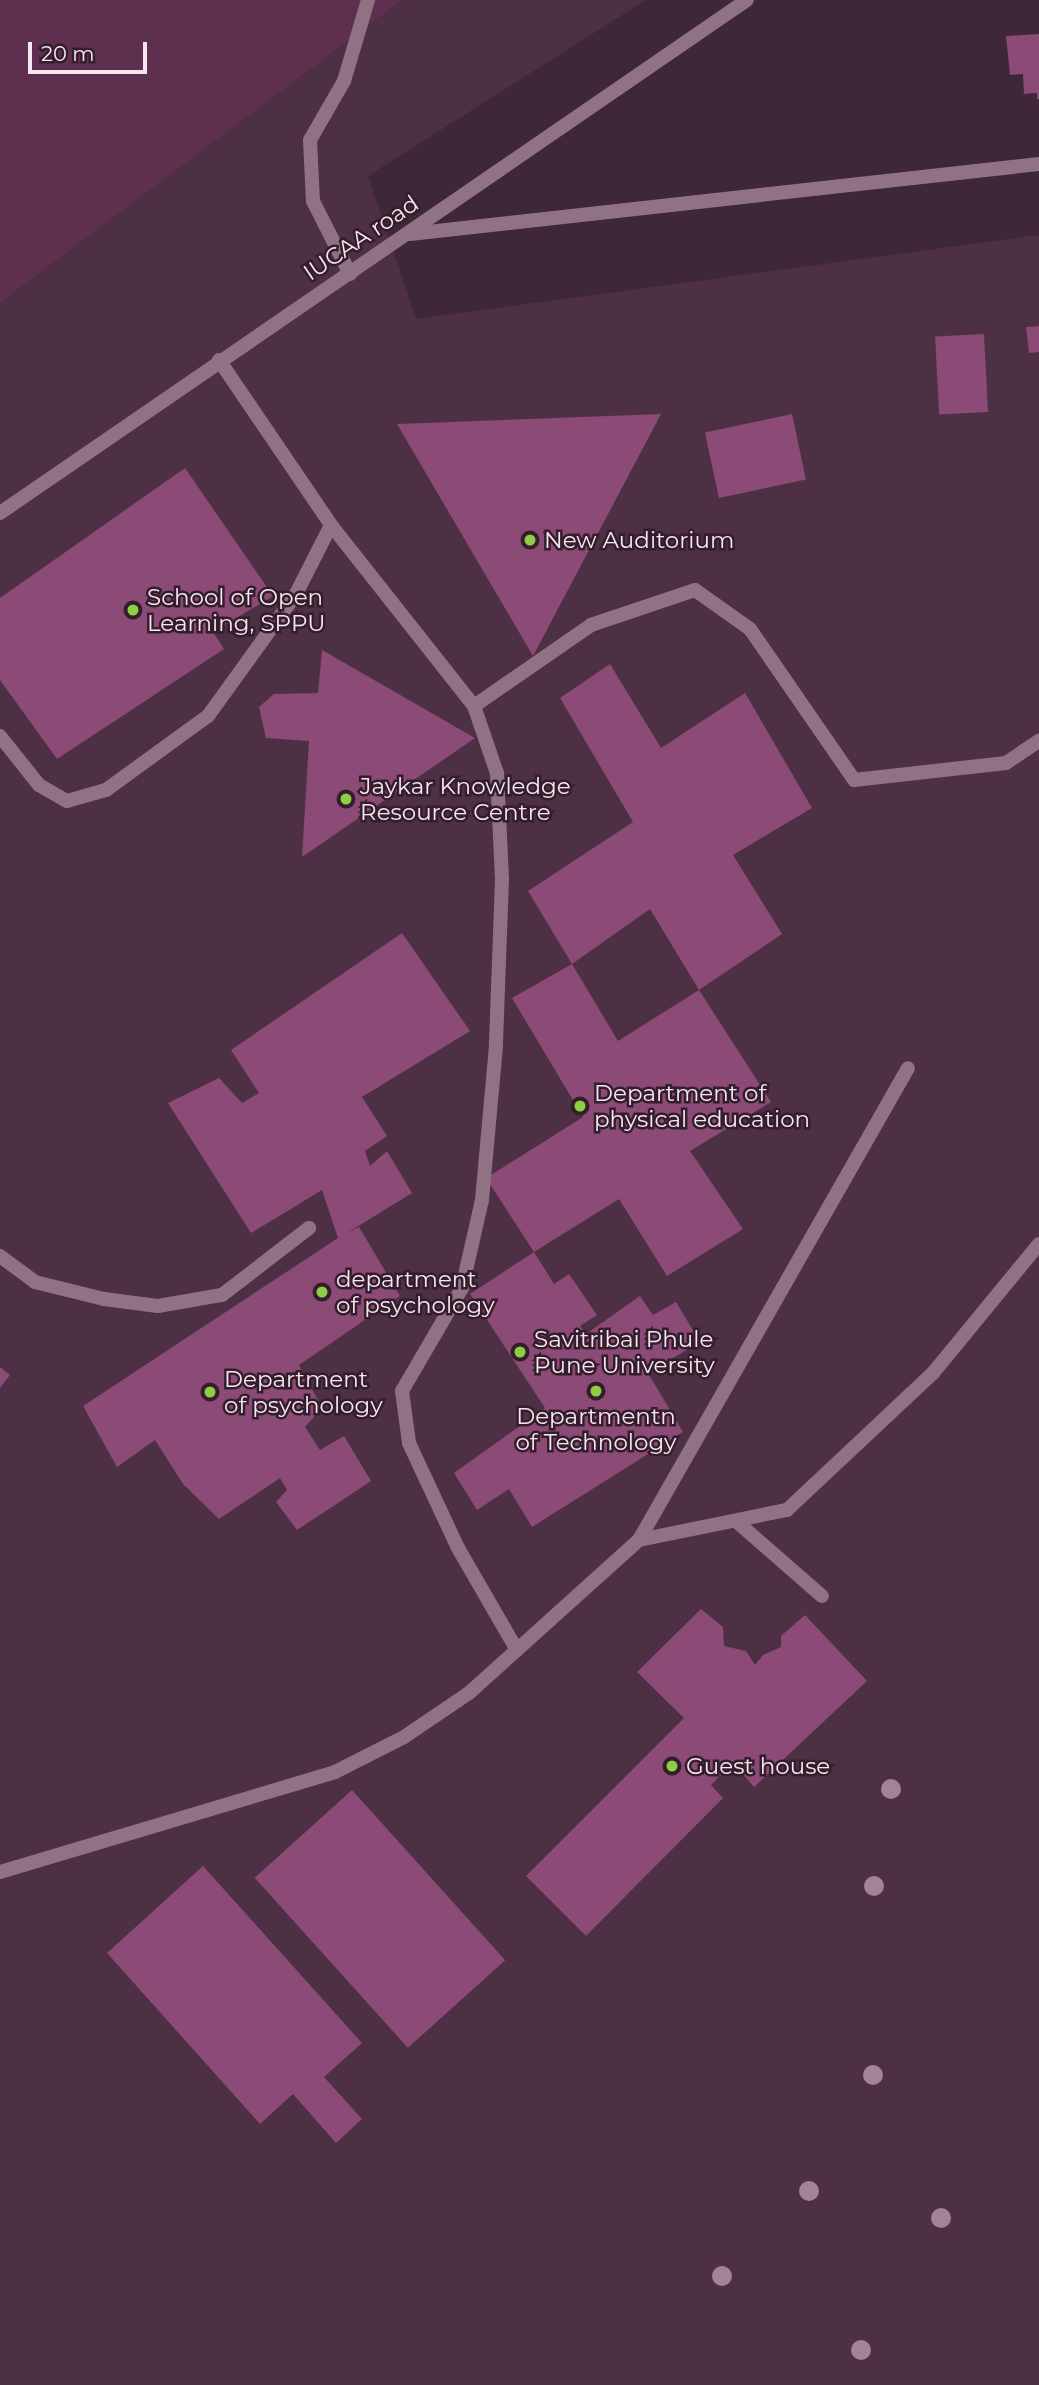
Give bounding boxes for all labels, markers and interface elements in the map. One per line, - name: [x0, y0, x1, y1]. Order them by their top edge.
- scale bar: [32, 28, 150, 72]
- text: 20 m: [41, 41, 95, 66]
- street label: IUCAA road: [298, 189, 424, 287]
- place label: New Auditorium: [544, 526, 734, 554]
- marker: New Auditorium: [522, 532, 538, 548]
- place label: School of Open Learning, SPPU: [147, 583, 326, 637]
- marker: School of Open Learning, SPPU: [125, 602, 141, 618]
- place label: Jaykar Knowledge Resource Centre: [360, 772, 571, 826]
- marker: Jaykar Knowledge Resource Centre: [338, 791, 354, 807]
- place label: Department of physical education: [594, 1079, 810, 1133]
- marker: Department of physical education: [572, 1098, 588, 1114]
- place label: department of psychology: [336, 1265, 495, 1319]
- marker: department of psychology: [314, 1284, 330, 1300]
- place label: Savitribai Phule Pune University: [534, 1325, 715, 1379]
- marker: Savitribai Phule Pune University: [512, 1344, 528, 1360]
- place label: Department of psychology: [224, 1365, 383, 1419]
- marker: Departmentn of Technology: [588, 1383, 604, 1399]
- marker: Department of psychology: [202, 1384, 218, 1400]
- place label: Departmentn of Technology: [515, 1402, 677, 1456]
- place label: Guest house: [686, 1752, 830, 1780]
- marker: Guest house: [664, 1758, 680, 1774]

